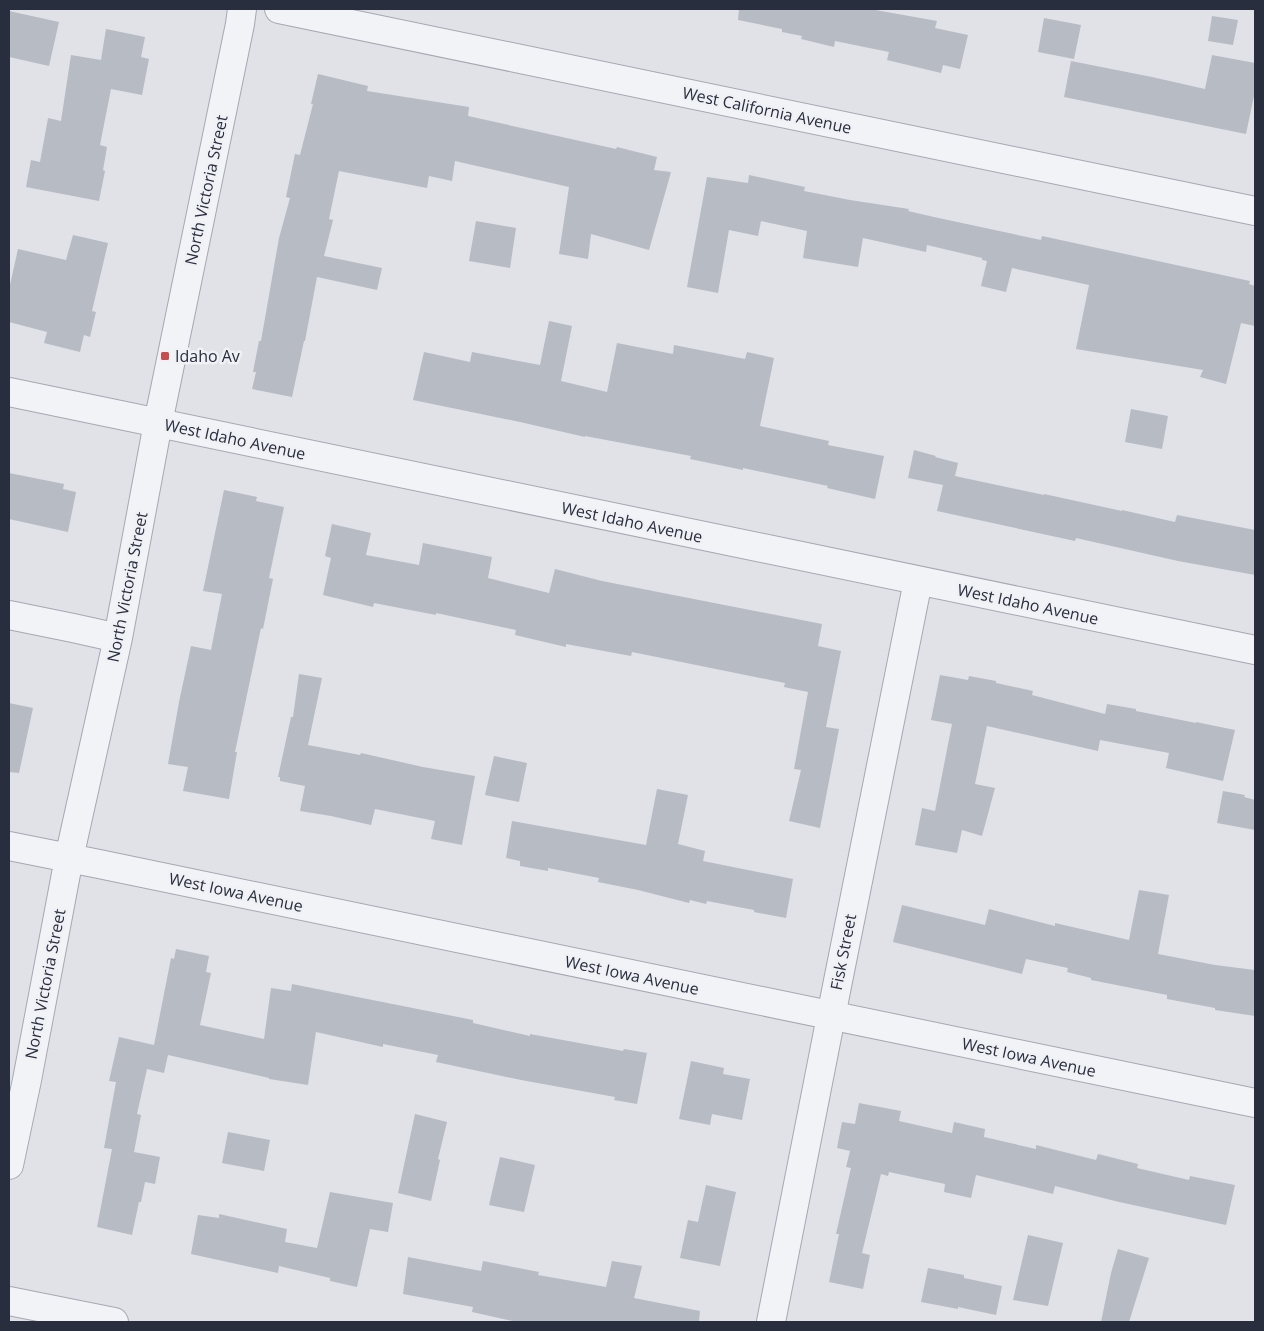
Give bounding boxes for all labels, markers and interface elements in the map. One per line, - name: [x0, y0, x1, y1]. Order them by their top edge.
- street label: West California Avenue: [680, 81, 854, 139]
- street label: North Victoria Street: [179, 113, 233, 267]
- place label: Idaho Av: [175, 345, 240, 367]
- marker: Idaho Av: [159, 350, 171, 362]
- street label: West Idaho Avenue: [162, 413, 308, 465]
- street label: West Idaho Avenue: [559, 496, 705, 548]
- street label: North Victoria Street: [102, 510, 152, 664]
- street label: West Idaho Avenue: [955, 578, 1101, 630]
- street label: West Iowa Avenue: [167, 867, 305, 917]
- street label: North Victoria Street: [20, 907, 70, 1061]
- street label: Fisk Street: [825, 912, 861, 992]
- street label: West Iowa Avenue: [563, 950, 701, 1000]
- street label: West Iowa Avenue: [960, 1032, 1098, 1082]

